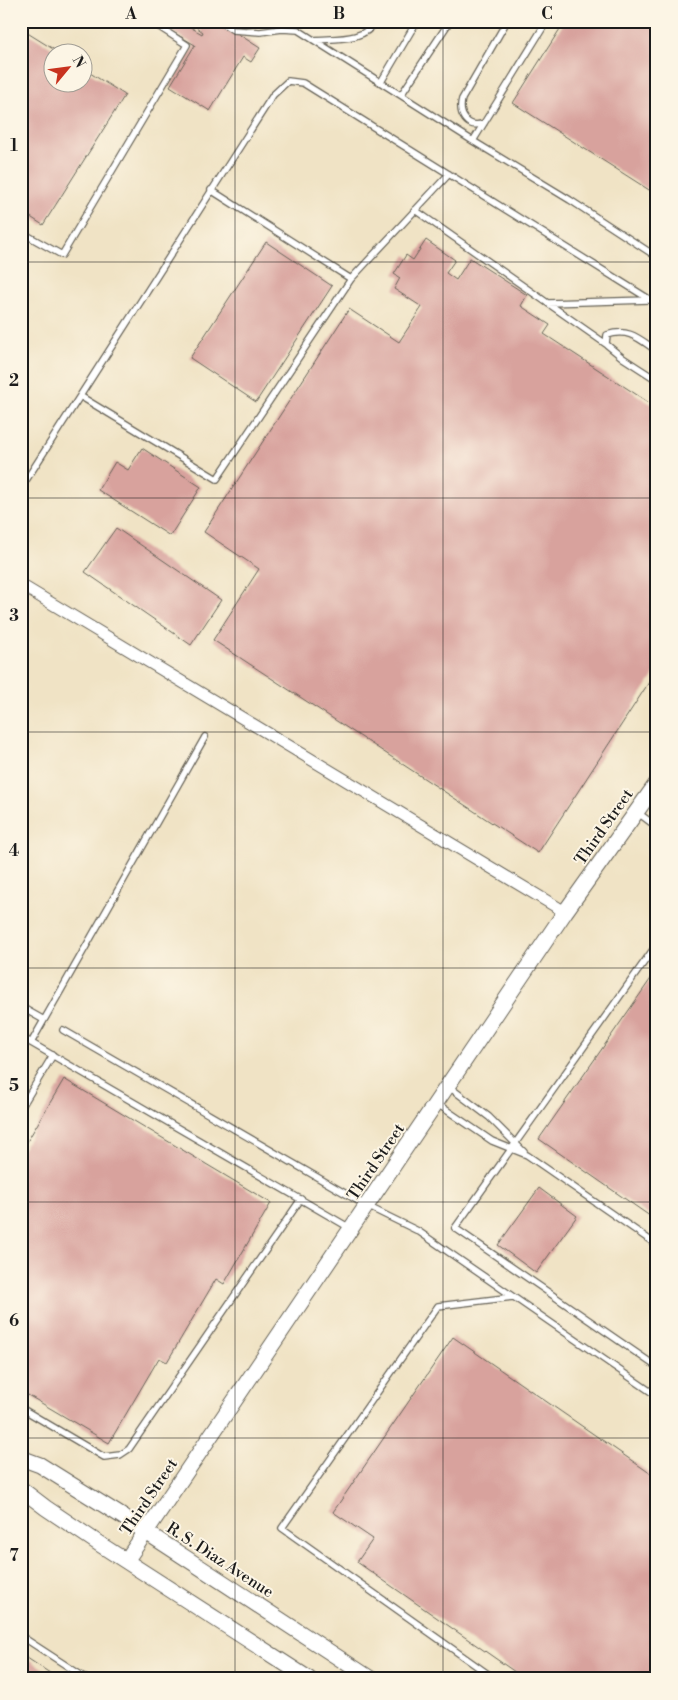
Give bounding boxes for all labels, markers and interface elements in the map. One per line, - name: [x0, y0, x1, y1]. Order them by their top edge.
- text: A: [124, 4, 137, 24]
- text: B: [333, 4, 345, 24]
- text: C: [541, 4, 553, 24]
- north arrow: [42, 42, 92, 92]
- text: N: [68, 53, 89, 71]
- text: 1: [10, 136, 18, 156]
- text: 2: [9, 371, 19, 391]
- text: 3: [9, 606, 19, 626]
- street label: Third Street: [570, 785, 638, 869]
- text: 4: [9, 841, 20, 861]
- text: 5: [9, 1076, 19, 1096]
- street label: Third Street: [343, 1119, 409, 1204]
- text: 6: [9, 1311, 19, 1331]
- street label: Third Street: [116, 1454, 182, 1539]
- street label: R. S. Diaz Avenue: [163, 1518, 277, 1602]
- text: 7: [9, 1546, 19, 1566]

